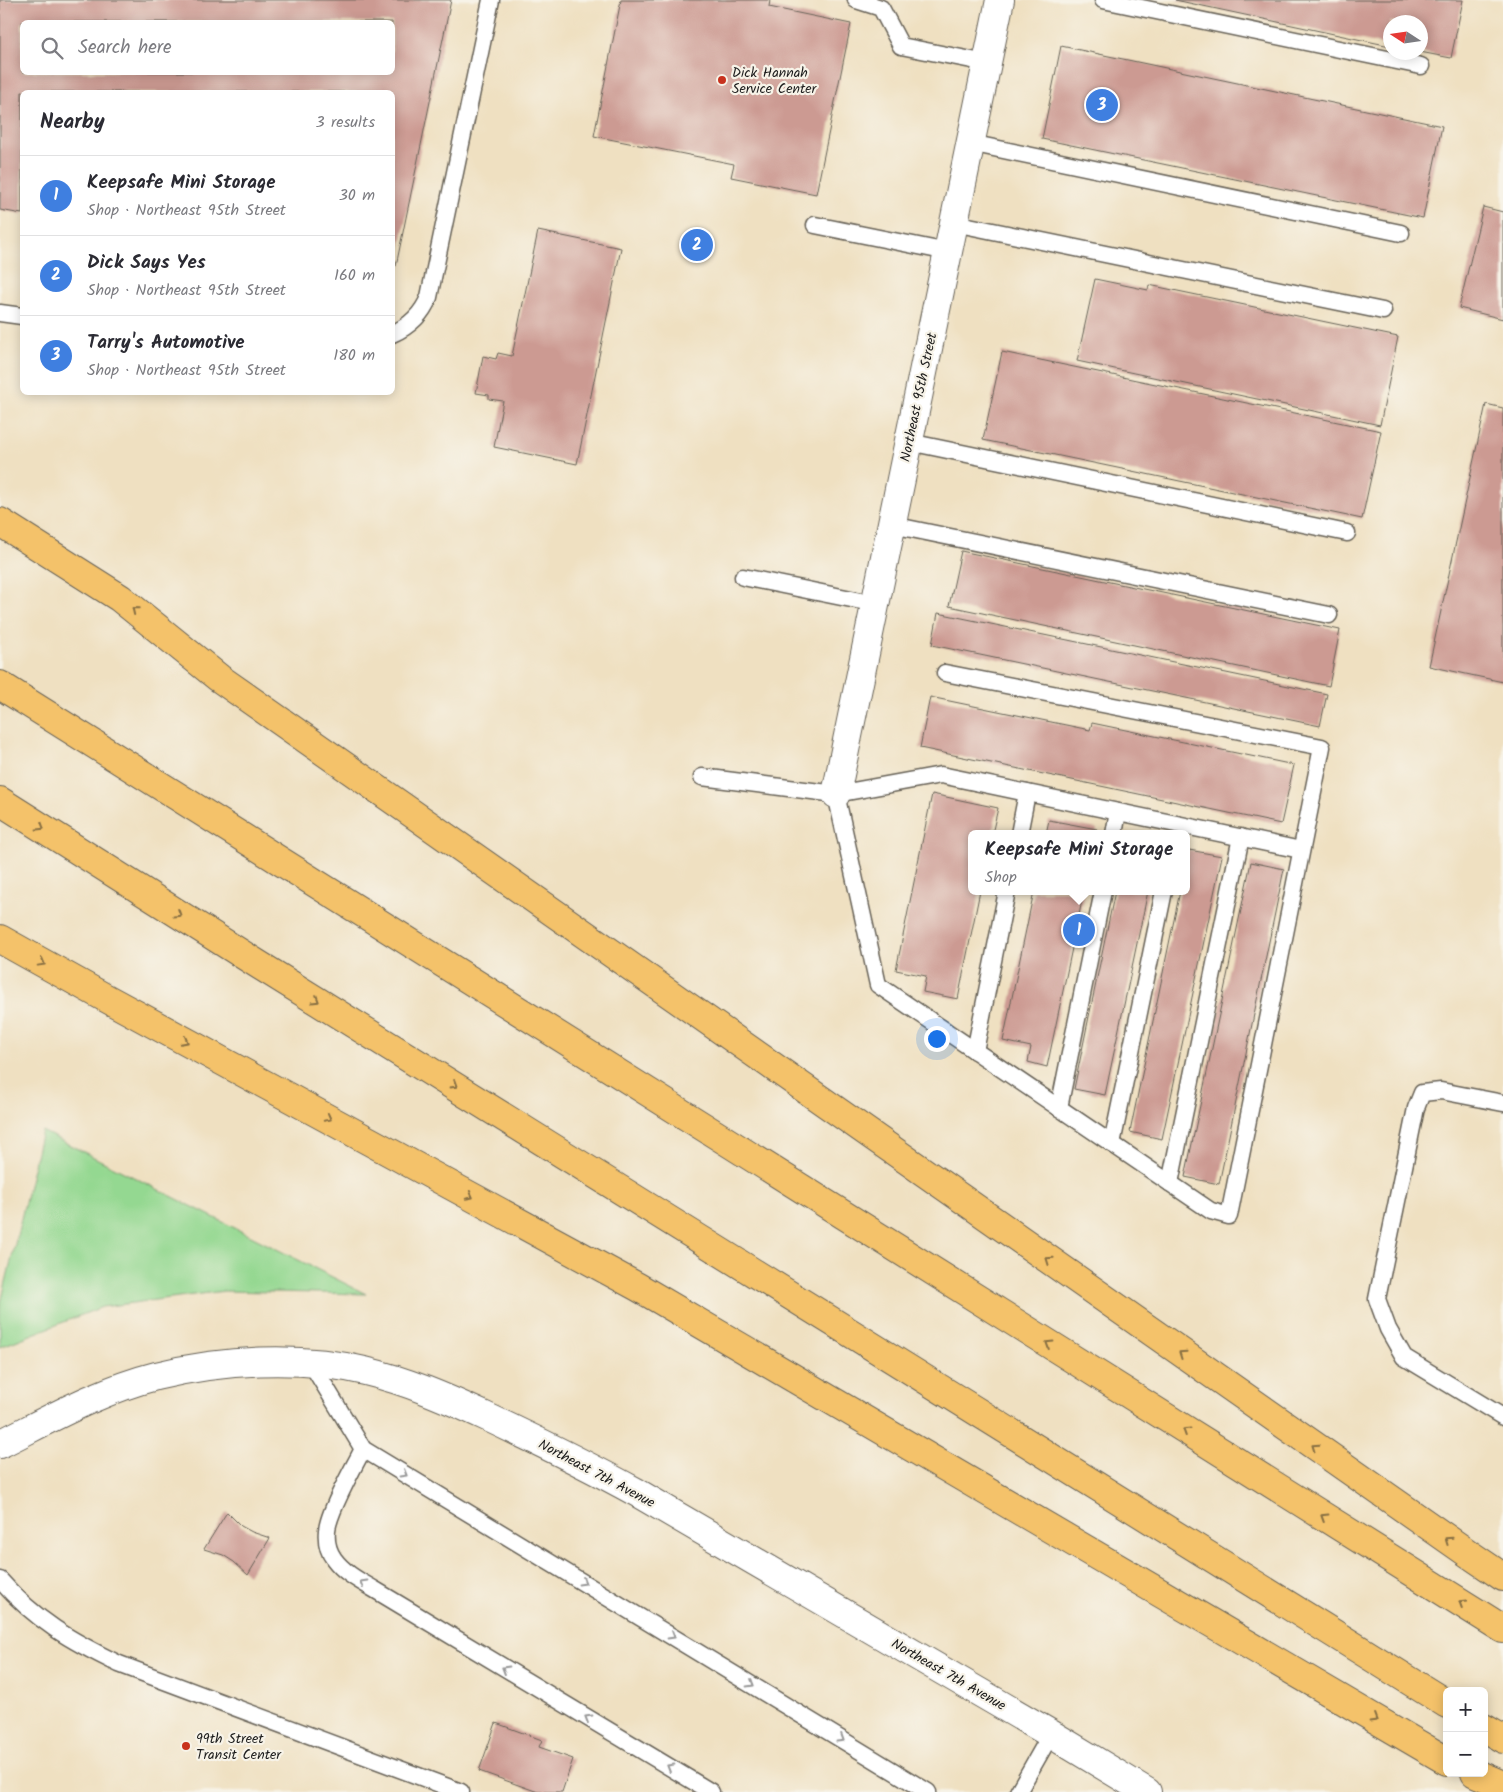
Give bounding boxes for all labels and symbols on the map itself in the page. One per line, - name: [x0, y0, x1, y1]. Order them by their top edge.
- north arrow: [1383, 15, 1428, 60]
- place label: Dick Hannah Service Center: [732, 62, 818, 100]
- marker: Dick Hannah Service Center: [716, 74, 728, 86]
- pin: 3: [1086, 86, 1118, 124]
- pin: 2: [681, 226, 713, 264]
- street label: Northeast 95th Street: [895, 330, 944, 464]
- one-way arrow: [131, 606, 140, 615]
- one-way arrow: [36, 820, 45, 830]
- one-way arrow: [173, 907, 182, 917]
- pin: 1: [1063, 911, 1095, 949]
- one-way arrow: [37, 956, 46, 966]
- one-way arrow: [311, 994, 320, 1003]
- your location: [924, 1026, 950, 1052]
- one-way arrow: [179, 1035, 188, 1045]
- one-way arrow: [449, 1079, 458, 1089]
- one-way arrow: [322, 1112, 331, 1122]
- one-way arrow: [465, 1190, 474, 1200]
- one-way arrow: [1045, 1257, 1054, 1266]
- one-way arrow: [1045, 1341, 1054, 1351]
- one-way arrow: [1178, 1351, 1188, 1360]
- one-way arrow: [1183, 1427, 1192, 1437]
- street label: Northeast 7th Avenue: [534, 1434, 659, 1514]
- one-way arrow: [1311, 1444, 1321, 1453]
- one-way arrow: [399, 1468, 408, 1478]
- one-way arrow: [1320, 1514, 1330, 1523]
- one-way arrow: [1444, 1537, 1454, 1546]
- one-way arrow: [578, 1576, 587, 1586]
- one-way arrow: [359, 1579, 368, 1589]
- one-way arrow: [1458, 1600, 1467, 1610]
- one-way arrow: [667, 1630, 676, 1640]
- street label: Northeast 7th Avenue: [887, 1633, 1011, 1717]
- one-way arrow: [502, 1665, 511, 1675]
- one-way arrow: [746, 1678, 755, 1688]
- one-way arrow: [1368, 1713, 1377, 1723]
- one-way arrow: [585, 1715, 594, 1725]
- place label: 99th Street Transit Center: [196, 1728, 282, 1766]
- one-way arrow: [835, 1733, 844, 1742]
- marker: 99th Street Transit Center: [180, 1740, 192, 1752]
- one-way arrow: [667, 1764, 676, 1774]

